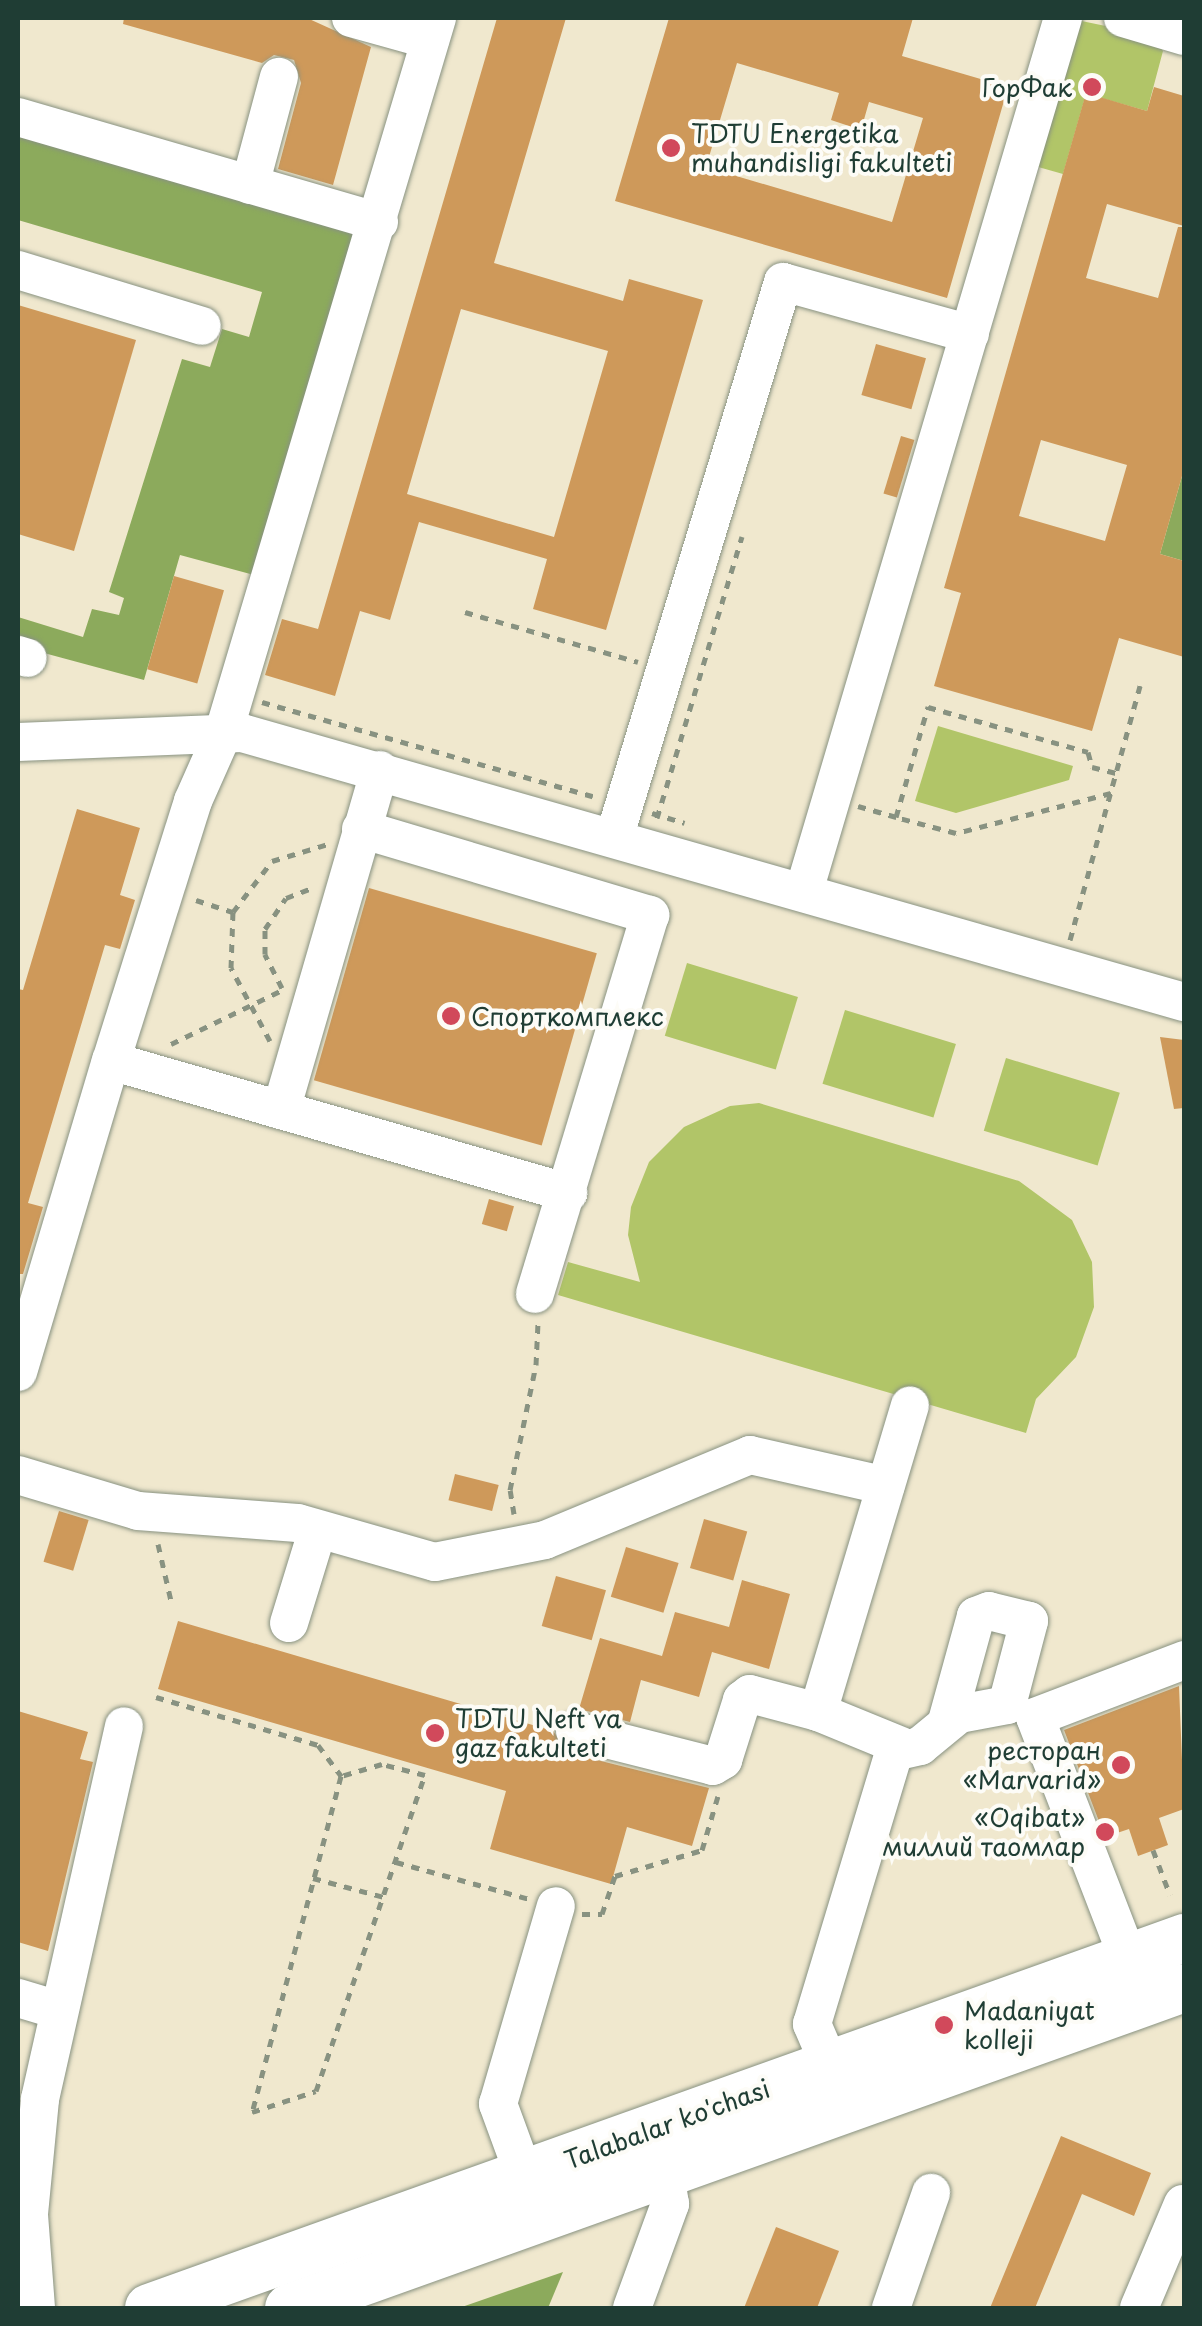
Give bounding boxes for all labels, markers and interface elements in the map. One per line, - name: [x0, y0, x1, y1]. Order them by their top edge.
- place label: ГорФак: [982, 72, 1072, 102]
- marker: ГорФак: [1081, 76, 1103, 98]
- place label: TDTU Energetika muhandisligi fakulteti: [691, 119, 952, 178]
- marker: TDTU Energetika muhandisligi fakulteti: [660, 137, 682, 159]
- place label: Спорткомплекс: [471, 1001, 664, 1031]
- marker: Спорткомплекс: [440, 1005, 462, 1027]
- place label: TDTU Neft va gaz fakulteti: [455, 1704, 624, 1763]
- marker: TDTU Neft va gaz fakulteti: [424, 1722, 446, 1744]
- place label: ресторан «Marvarid»: [963, 1736, 1101, 1795]
- marker: ресторан «Marvarid»: [1110, 1754, 1132, 1776]
- place label: «Oqibat» миллий таомлар: [881, 1803, 1085, 1862]
- marker: «Oqibat» миллий таомлар: [1094, 1821, 1116, 1843]
- place label: Madaniyat kolleji: [964, 1996, 1095, 2055]
- marker: Madaniyat kolleji: [933, 2014, 955, 2036]
- street label: Talabalar ko'chasi: [560, 2073, 774, 2175]

